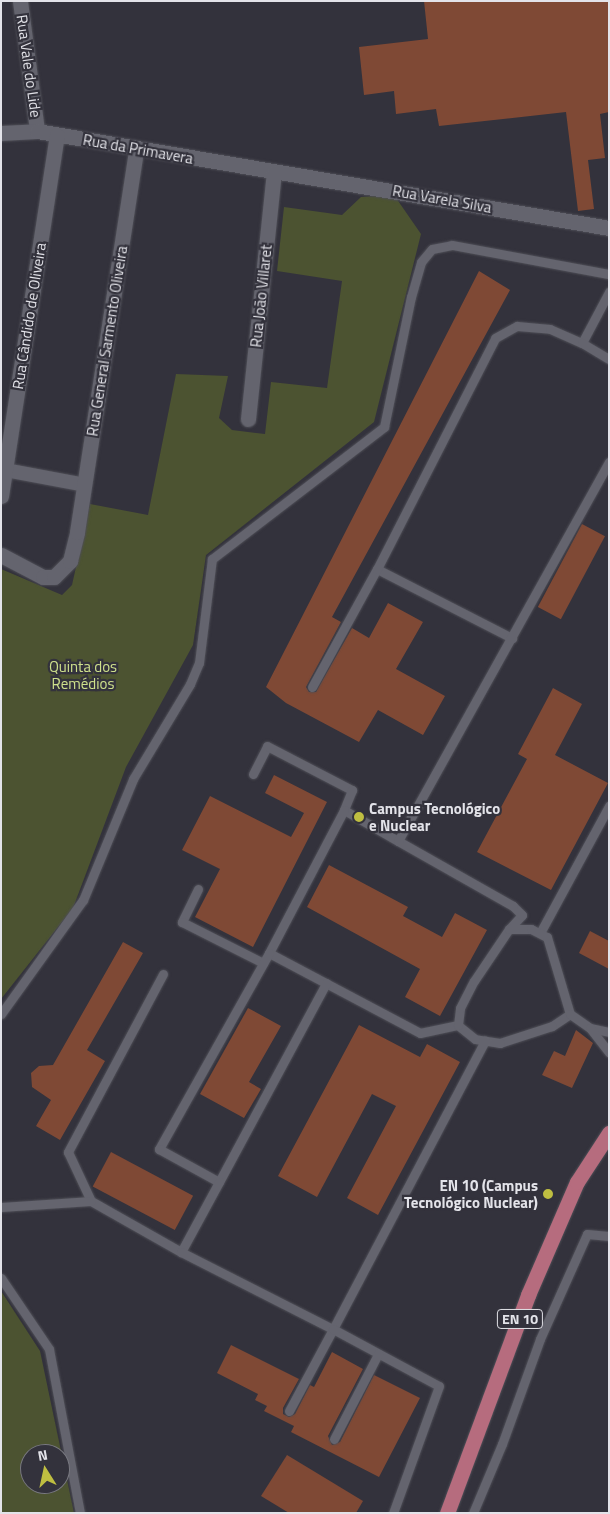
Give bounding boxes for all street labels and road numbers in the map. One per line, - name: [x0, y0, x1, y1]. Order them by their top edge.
- street label: Rua Vale do Lide: [13, 14, 45, 118]
- street label: Rua da Primavera: [82, 130, 194, 168]
- street label: Rua Varela Silva: [391, 181, 493, 217]
- street label: Rua Cândido de Oliveira: [9, 241, 49, 391]
- street label: Rua General Sarmento Oliveira: [83, 244, 131, 438]
- street label: Rua João Villaret: [247, 244, 275, 348]
- road number: EN 10: [496, 1308, 544, 1330]

